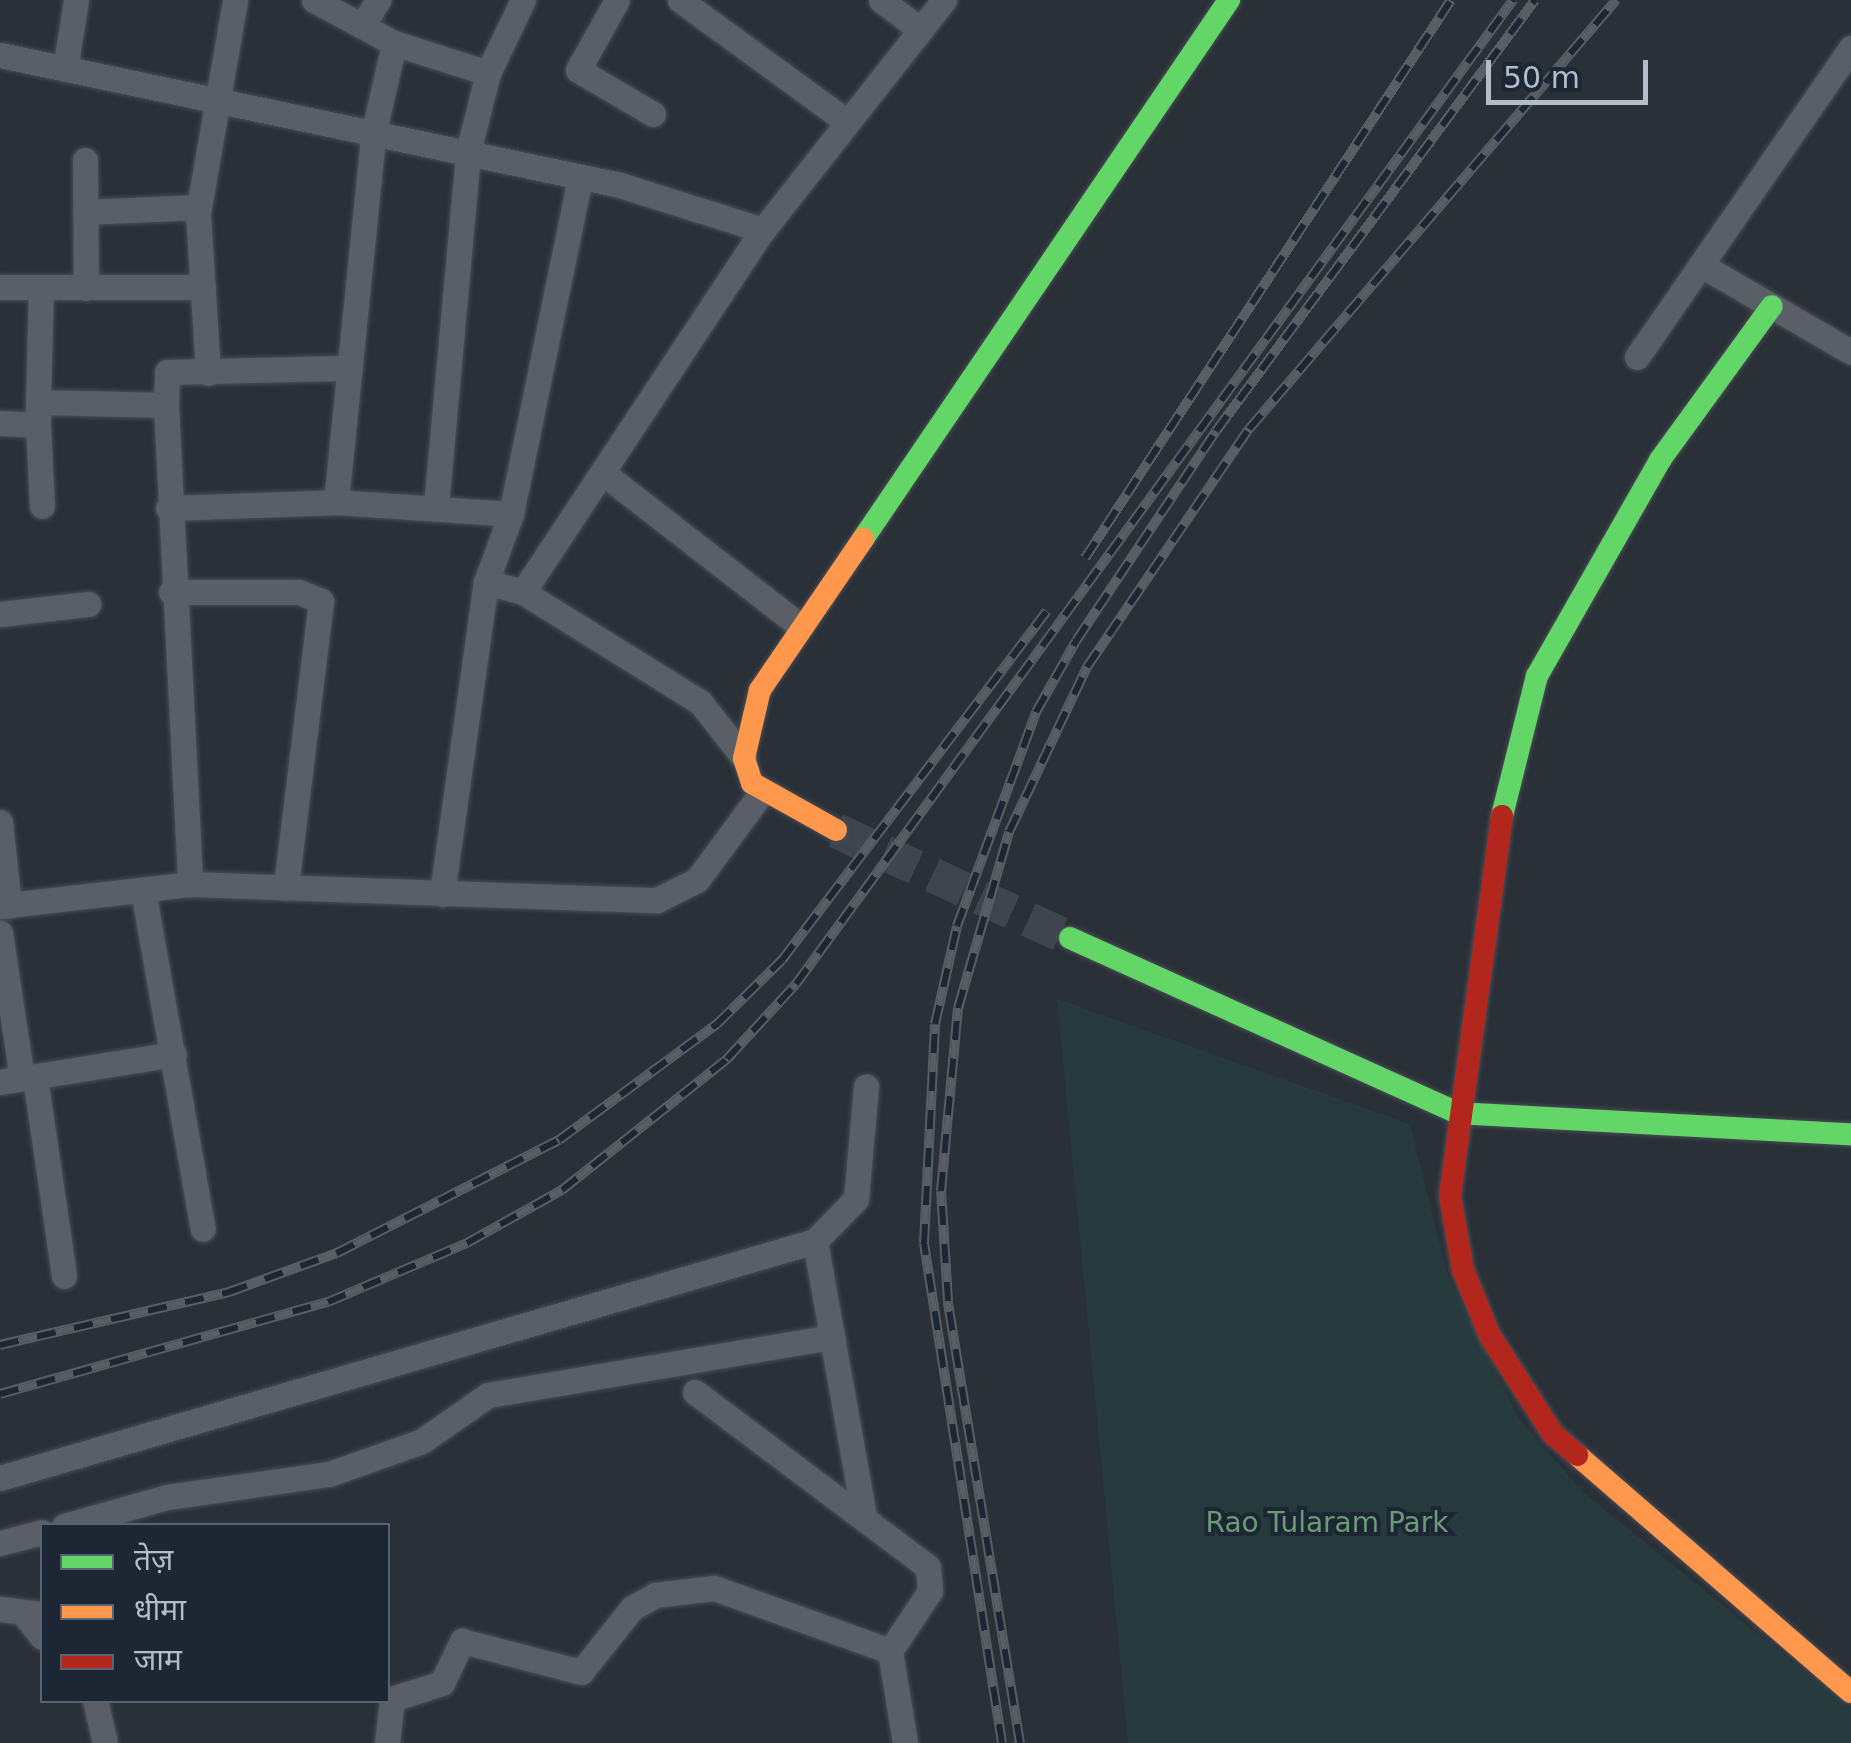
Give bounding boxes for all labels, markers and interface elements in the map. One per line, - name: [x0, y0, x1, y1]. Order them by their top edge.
- scale bar: [1491, 40, 1654, 102]
- text: 50 m: [1503, 60, 1580, 95]
- park label: Rao Tularam Park: [1206, 1506, 1448, 1540]
- legend: [40, 1523, 390, 1703]
- text: तेज़: [134, 1542, 173, 1577]
- text: धीमा: [134, 1592, 186, 1627]
- text: जाम: [134, 1642, 182, 1677]

